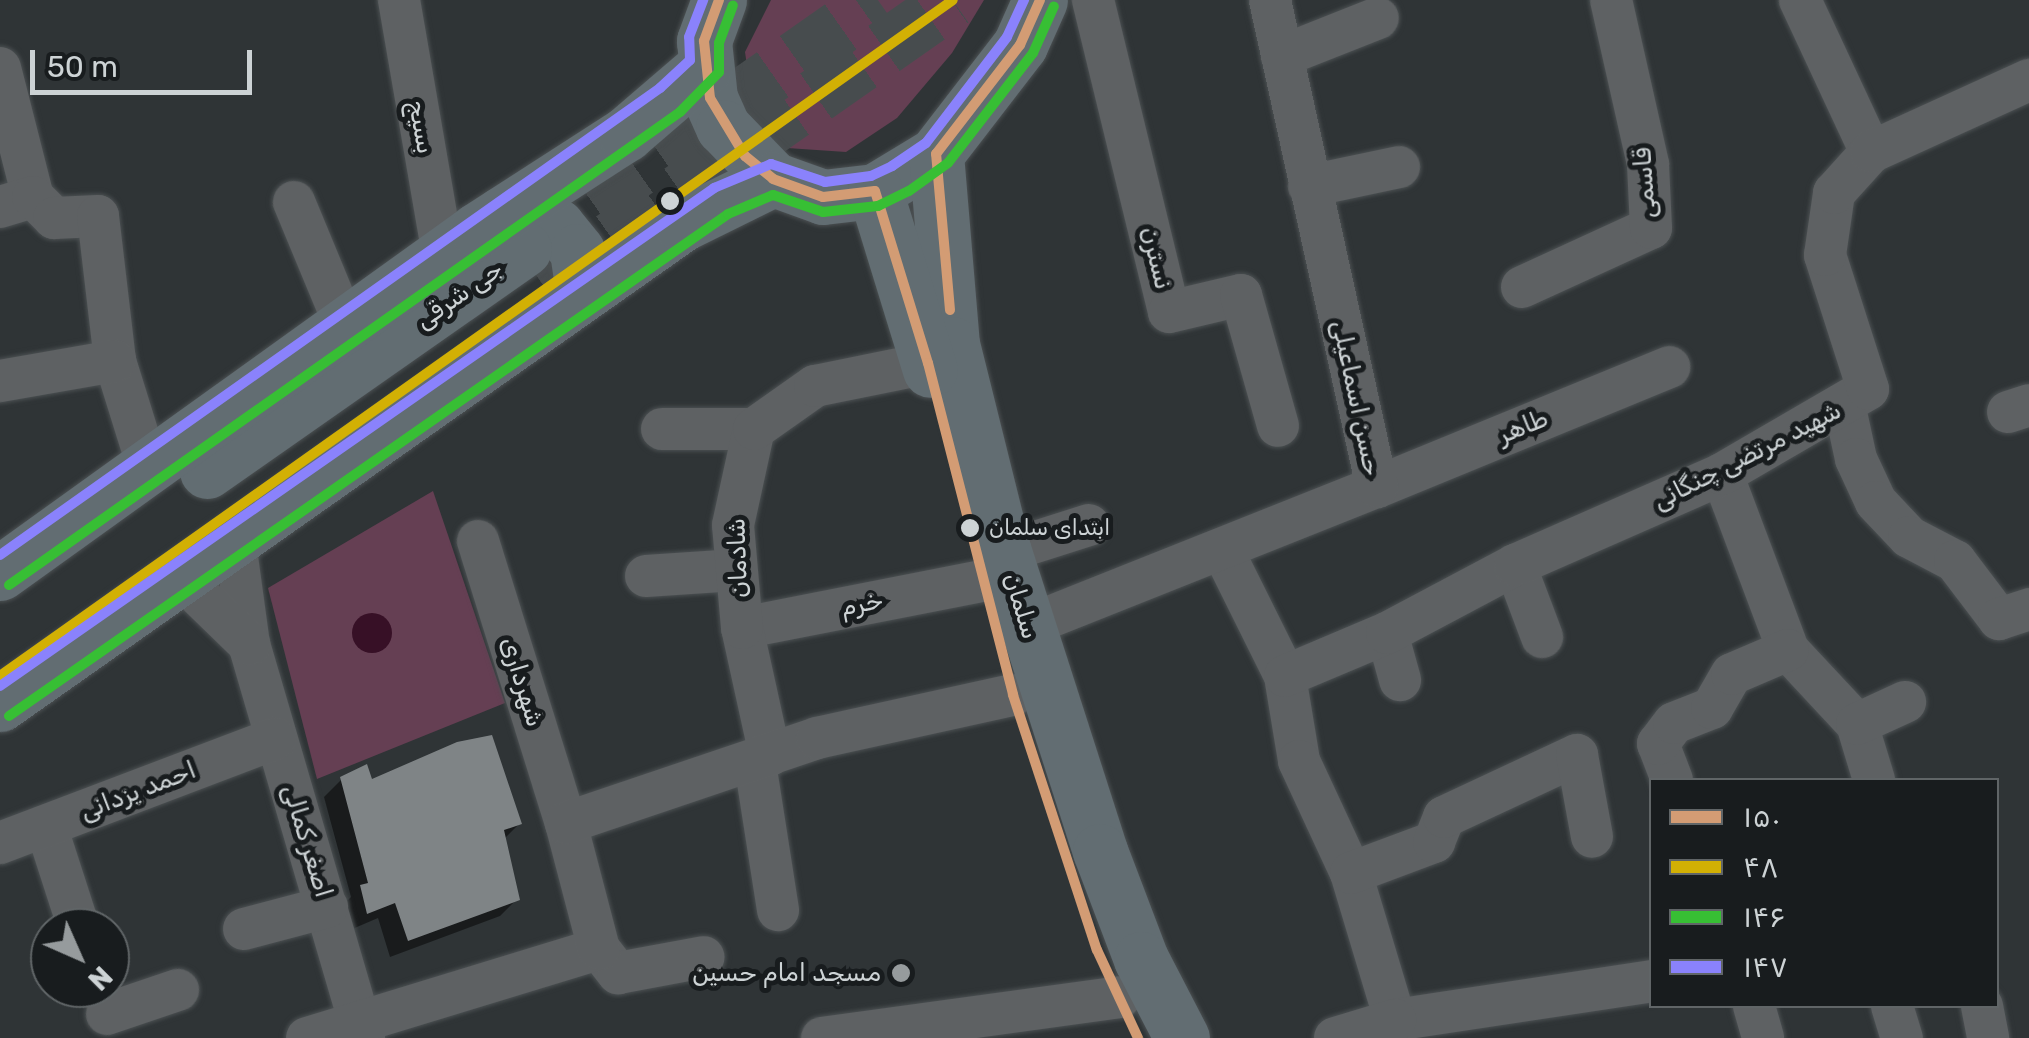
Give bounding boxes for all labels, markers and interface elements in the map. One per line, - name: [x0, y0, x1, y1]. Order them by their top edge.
- scale bar: [35, 30, 258, 92]
- text: 50 m: [47, 49, 118, 85]
- street label: بسیج: [402, 98, 440, 156]
- street label: قاسمی: [1628, 146, 1662, 220]
- unlabelled marker: [660, 191, 680, 211]
- street label: نسترن: [1134, 224, 1178, 292]
- street label: جی شرقی: [410, 254, 508, 336]
- street label: حسن اسماعیلی: [1325, 317, 1387, 479]
- street label: شهید مرتضی چنگانی: [1648, 396, 1846, 516]
- street label: طاهر: [1493, 403, 1553, 451]
- place label: ابتدای سلمان: [989, 515, 1110, 541]
- street label: شادمان: [722, 517, 754, 599]
- marker: ابتدای سلمان: [960, 518, 980, 538]
- street label: سلمان: [997, 569, 1045, 643]
- street label: خرم: [838, 585, 886, 623]
- street label: شهرداری: [494, 633, 550, 731]
- street label: احمد یزدانی: [76, 755, 200, 827]
- legend: [1649, 778, 1999, 1008]
- street label: اصغر کمالی: [276, 781, 338, 901]
- text: ۱۵۰: [1743, 799, 1781, 835]
- text: ۴۸: [1743, 849, 1779, 885]
- text: ۱۴۶: [1743, 899, 1785, 935]
- north arrow: [30, 908, 130, 1008]
- text: ۱۴۷: [1743, 949, 1788, 985]
- place label: مسجد امام حسین: [692, 958, 881, 988]
- text: N: [81, 959, 119, 997]
- marker: مسجد امام حسین: [890, 962, 912, 984]

